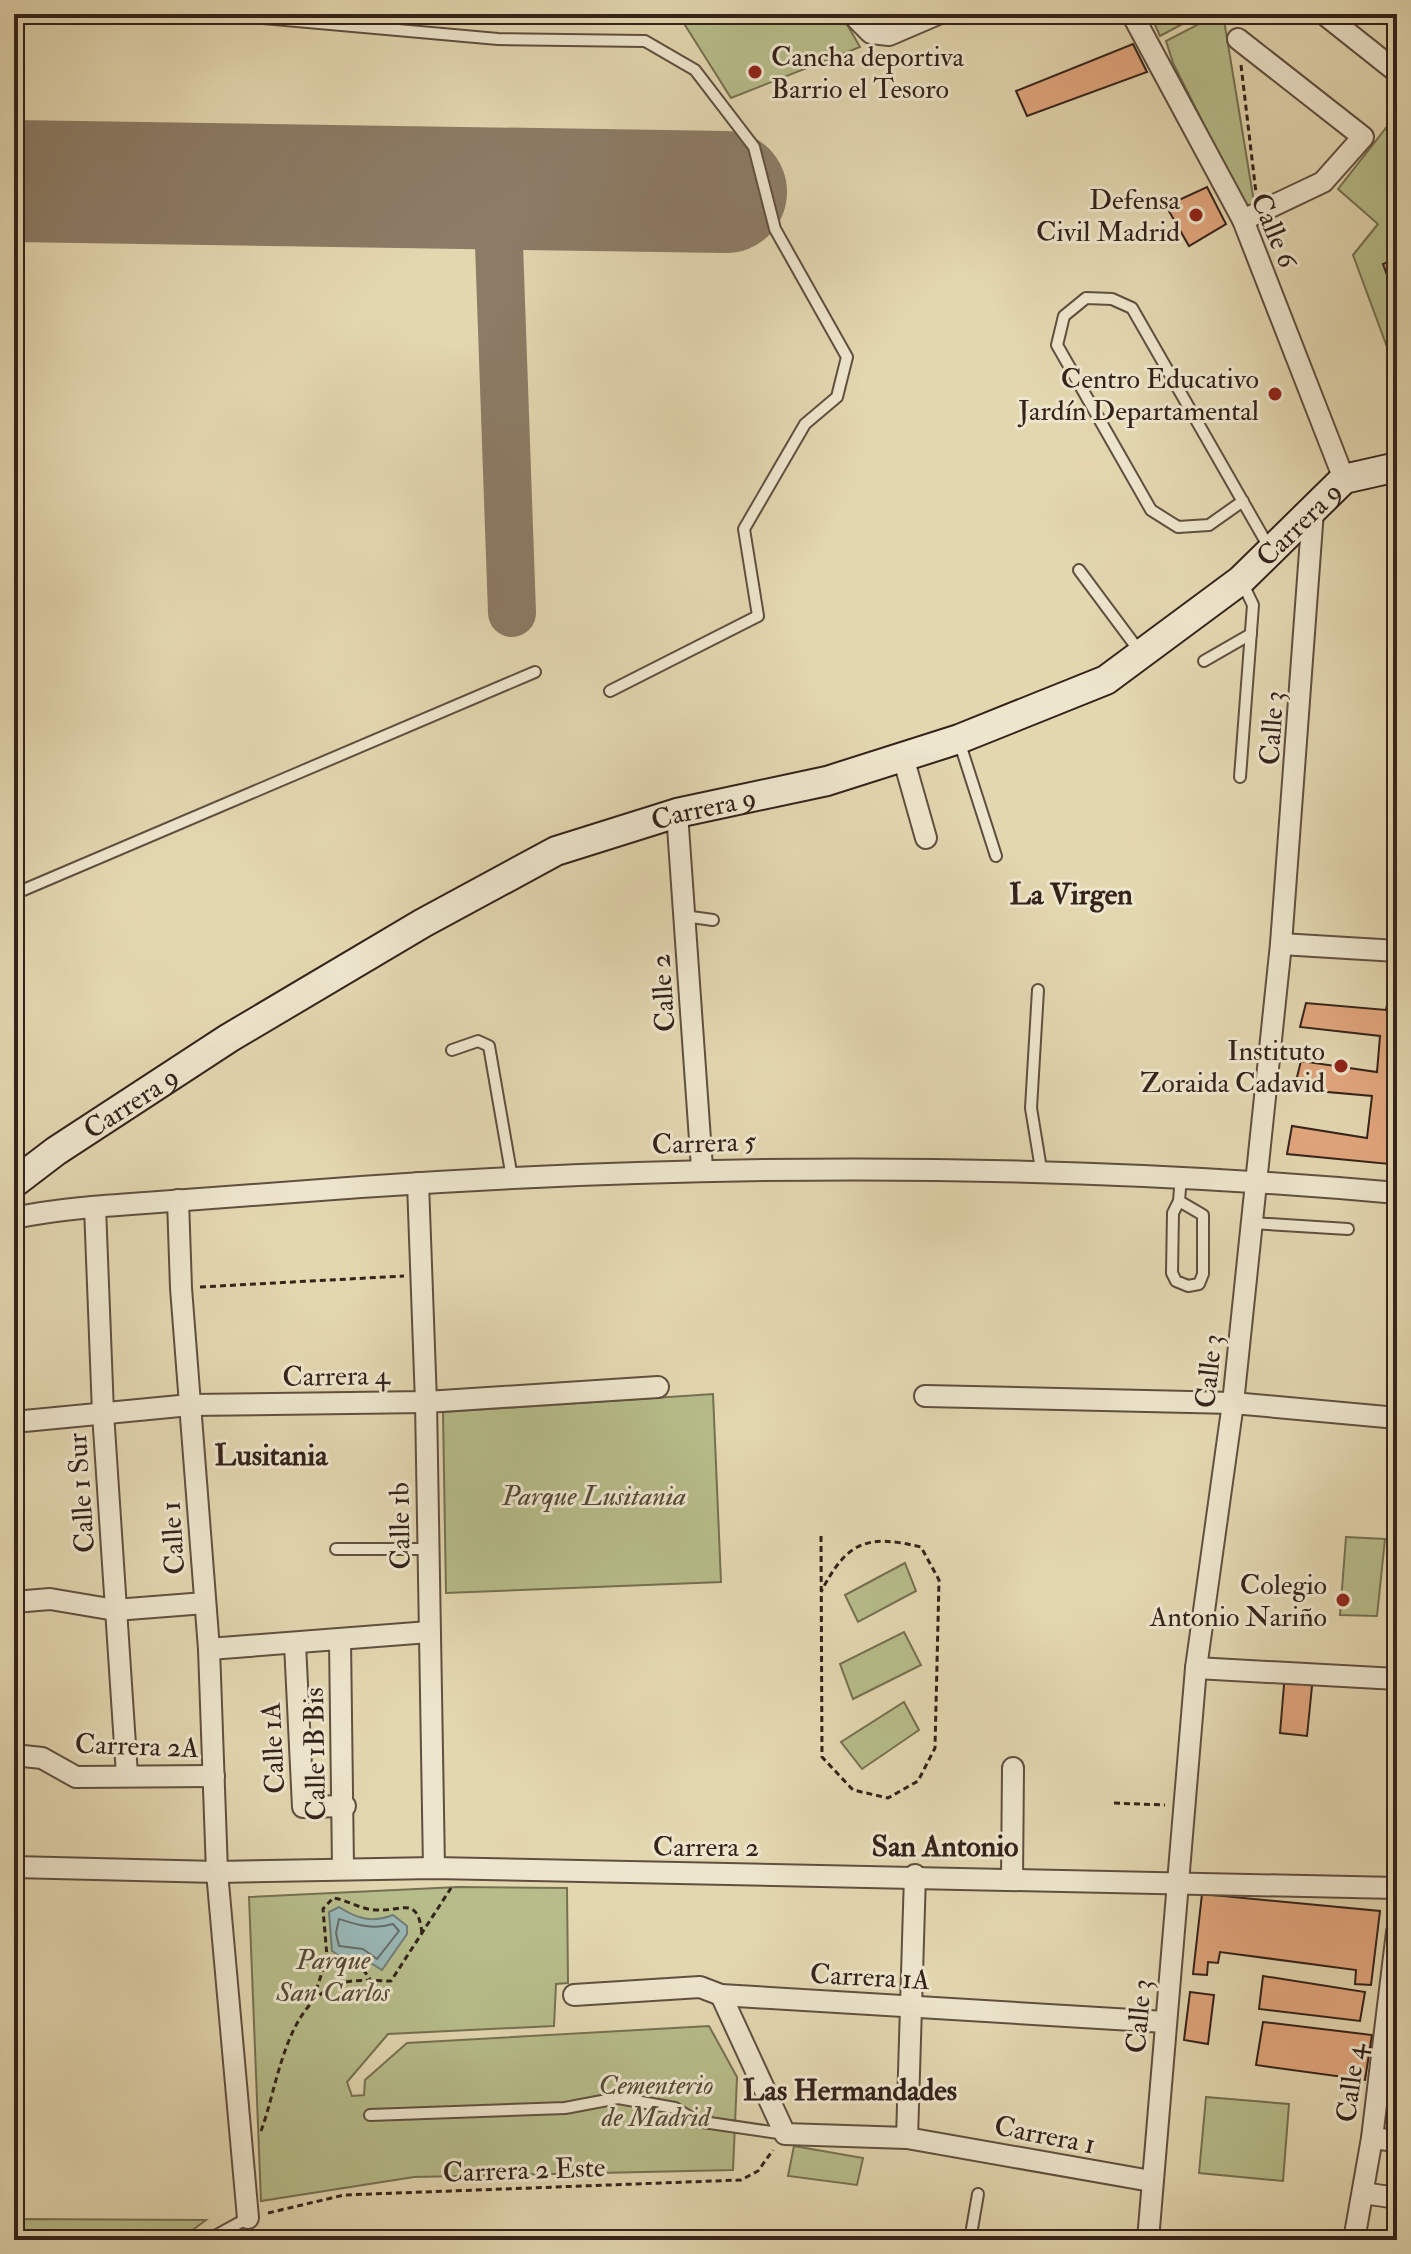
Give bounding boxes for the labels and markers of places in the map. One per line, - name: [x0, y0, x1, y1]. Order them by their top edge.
- place label: Cancha deportiva Barrio el Tesoro: [771, 40, 965, 107]
- marker: Cancha deportiva Barrio el Tesoro: [746, 63, 764, 81]
- place label: Defensa Civil Madrid: [1036, 183, 1180, 250]
- marker: Defensa Civil Madrid: [1187, 206, 1205, 224]
- place label: Centro Educativo Jardín Departamental: [1017, 362, 1259, 429]
- marker: Centro Educativo Jardín Departamental: [1266, 385, 1284, 403]
- place label: Instituto Zoraida Cadavid: [1140, 1034, 1325, 1101]
- marker: Instituto Zoraida Cadavid: [1332, 1057, 1350, 1075]
- place label: Colegio Antonio Nariño: [1149, 1568, 1327, 1635]
- marker: Colegio Antonio Nariño: [1334, 1591, 1352, 1609]

